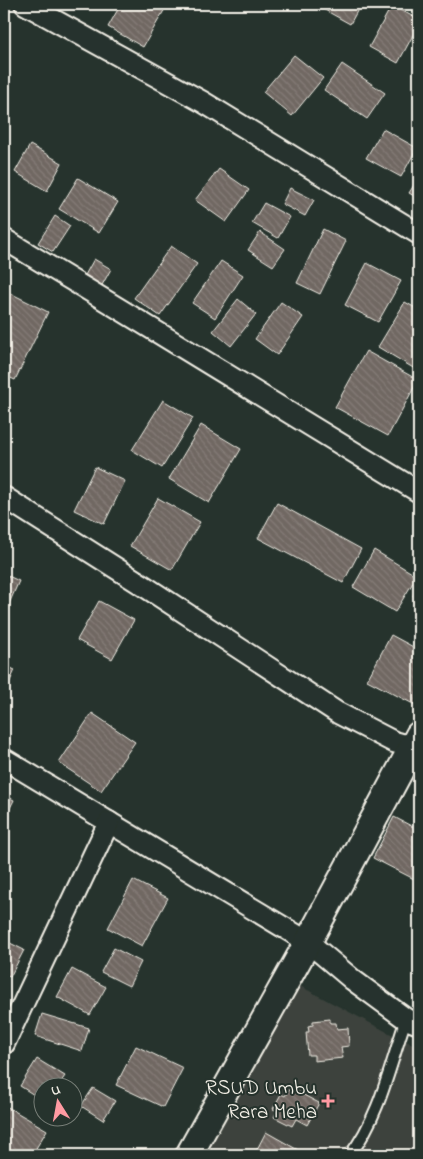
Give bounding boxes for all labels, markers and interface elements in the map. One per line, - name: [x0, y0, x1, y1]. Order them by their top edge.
- place label: RSUD Umbu Rara Meha: [205, 1074, 317, 1128]
- north arrow: [32, 1076, 82, 1126]
- text: U: [49, 1080, 62, 1102]
- marker: RSUD Umbu Rara Meha: [321, 1094, 335, 1108]

